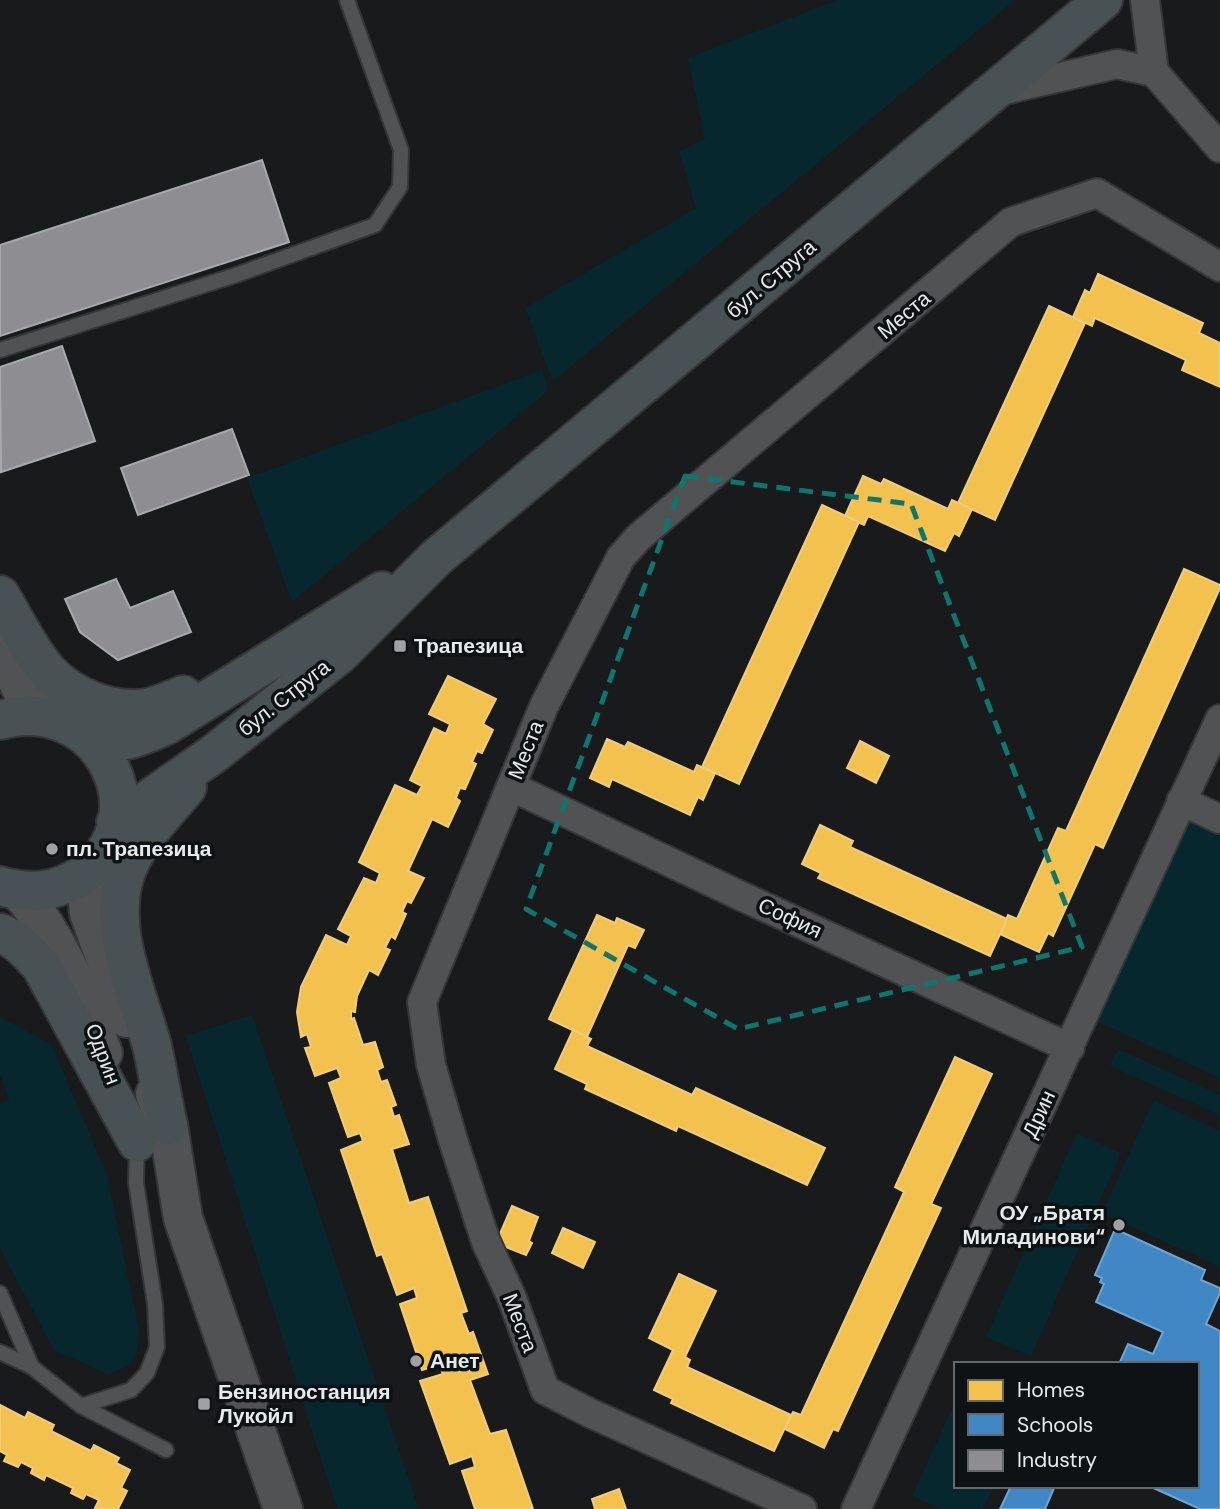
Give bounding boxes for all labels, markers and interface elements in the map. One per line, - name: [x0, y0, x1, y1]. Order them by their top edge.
- street label: бул. Струга: [720, 233, 822, 325]
- street label: Места: [872, 284, 937, 345]
- place label: Трапезица: [414, 632, 523, 660]
- marker: Трапезица: [392, 638, 408, 654]
- street label: бул. Струга: [232, 653, 336, 743]
- street label: Места: [502, 716, 551, 784]
- place label: пл. Трапезица: [66, 835, 212, 863]
- marker: пл. Трапезица: [44, 841, 60, 857]
- street label: София: [754, 891, 826, 945]
- street label: Одрин: [79, 1020, 127, 1088]
- street label: Дрин: [1016, 1086, 1062, 1142]
- place label: ОУ „Братя Миладинови“: [962, 1199, 1105, 1251]
- marker: ОУ „Братя Миладинови“: [1111, 1217, 1127, 1233]
- street label: Места: [496, 1290, 544, 1357]
- place label: Анет: [430, 1347, 480, 1375]
- marker: Анет: [408, 1353, 424, 1369]
- legend: [954, 1362, 1199, 1488]
- text: Homes: [1017, 1376, 1085, 1404]
- place label: Бензиностанция Лукойл: [218, 1378, 390, 1430]
- marker: Бензиностанция Лукойл: [196, 1396, 212, 1412]
- text: Schools: [1017, 1411, 1093, 1439]
- text: Industry: [1017, 1446, 1097, 1474]

